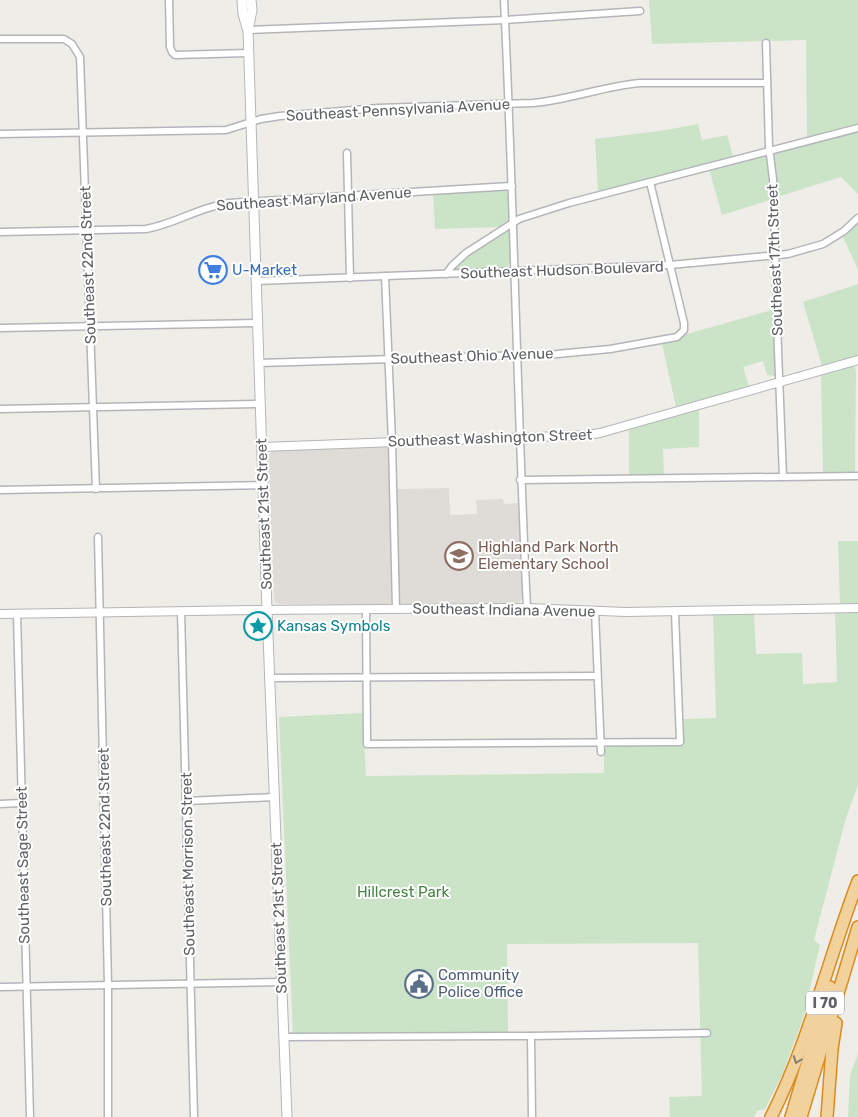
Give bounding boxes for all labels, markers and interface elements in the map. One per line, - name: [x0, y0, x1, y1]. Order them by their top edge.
- street label: Southeast Pennsylvania Avenue: [286, 95, 510, 125]
- street label: Southeast Maryland Avenue: [216, 183, 412, 215]
- street label: Southeast 17th Street: [763, 184, 787, 336]
- street label: Southeast 22nd Street: [76, 185, 100, 345]
- supermarket icon: U-Market: [198, 255, 228, 285]
- street label: Southeast Hudson Boulevard: [460, 257, 664, 283]
- place label: U-Market: [232, 261, 297, 279]
- street label: Southeast Ohio Avenue: [390, 344, 554, 368]
- street label: Southeast Washington Street: [387, 425, 593, 451]
- street label: Southeast 21st Street: [252, 438, 276, 590]
- place label: Highland Park North Elementary School: [478, 538, 619, 573]
- school or university icon: Highland Park North Elementary School: [444, 541, 474, 571]
- street label: Southeast Indiana Avenue: [412, 599, 596, 621]
- place icon: Kansas Symbols: [243, 611, 273, 641]
- place label: Kansas Symbols: [277, 617, 391, 635]
- street label: Southeast 22nd Street: [95, 747, 115, 906]
- street label: Southeast Morrison Street: [177, 772, 199, 956]
- street label: Southeast Sage Street: [13, 786, 33, 944]
- street label: Southeast 21st Street: [267, 842, 291, 994]
- park label: Hillcrest Park: [357, 883, 449, 901]
- place label: Community Police Office: [438, 966, 523, 1001]
- public building icon: Community Police Office: [404, 969, 434, 999]
- road number: I 70: [806, 991, 844, 1014]
- one-way arrow: [793, 1055, 803, 1064]

